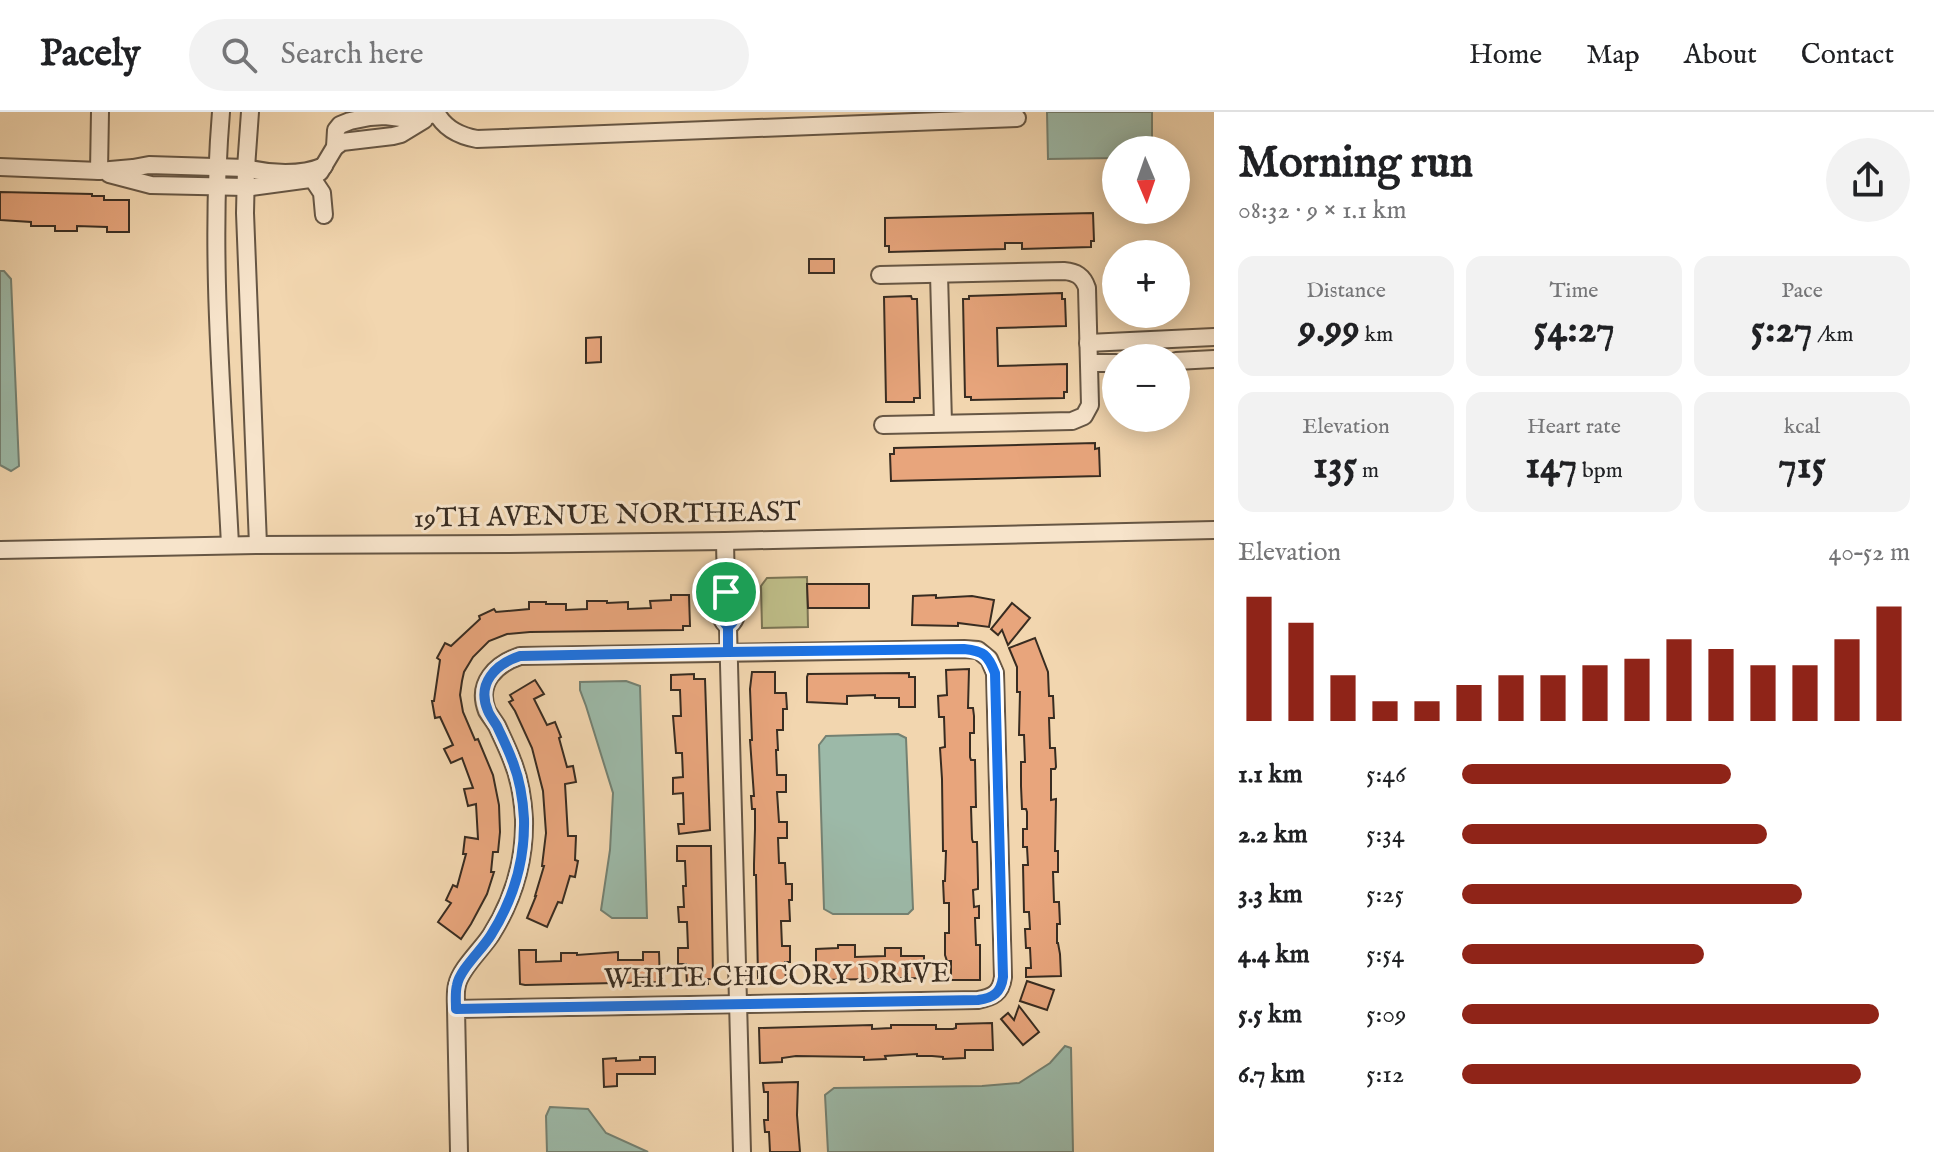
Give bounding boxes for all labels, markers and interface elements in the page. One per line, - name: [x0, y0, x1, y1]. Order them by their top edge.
- search box: [189, 19, 749, 91]
- text: Pacely: [40, 31, 141, 79]
- icon: search: [217, 33, 261, 77]
- text: Search here: [281, 36, 424, 74]
- text: Home: [1469, 38, 1542, 73]
- text: Map: [1586, 38, 1640, 73]
- text: About: [1684, 38, 1757, 73]
- text: Contact: [1801, 38, 1894, 73]
- north arrow: [1102, 136, 1190, 224]
- map controls: [1102, 136, 1190, 432]
- text: Morning run: [1238, 136, 1473, 192]
- button: share: [1826, 138, 1910, 222]
- text: 08:32 · 9 × 1.1 km: [1238, 194, 1407, 227]
- button: +: [1102, 240, 1190, 328]
- text: Distance: [1306, 277, 1386, 305]
- text: Time: [1550, 277, 1598, 305]
- text: Pace: [1781, 277, 1823, 305]
- text: 9.99: [1299, 305, 1360, 356]
- text: 54:27: [1533, 305, 1615, 356]
- text: 5:27: [1750, 305, 1813, 356]
- text: km: [1360, 321, 1393, 349]
- text: /km: [1813, 321, 1854, 349]
- button: −: [1102, 344, 1190, 432]
- text: Elevation: [1302, 413, 1390, 441]
- text: Heart rate: [1527, 413, 1621, 441]
- text: kcal: [1784, 413, 1820, 441]
- text: 135: [1313, 441, 1357, 492]
- text: 147: [1525, 441, 1577, 492]
- text: 715: [1778, 441, 1826, 492]
- text: m: [1357, 457, 1379, 485]
- text: bpm: [1577, 457, 1623, 485]
- street label: 19TH AVENUE NORTHEAST: [413, 495, 801, 537]
- text: Elevation: [1238, 536, 1341, 569]
- text: 40–52 m: [1829, 536, 1910, 569]
- pin: [692, 558, 760, 626]
- icon: arrive: [704, 570, 748, 614]
- text: 1.1 km: [1238, 758, 1303, 791]
- text: 5:46: [1366, 758, 1406, 791]
- text: 2.2 km: [1238, 818, 1308, 851]
- text: 5:34: [1366, 818, 1405, 851]
- text: 3.3 km: [1238, 878, 1303, 911]
- text: 5:25: [1366, 878, 1404, 911]
- text: 4.4 km: [1238, 938, 1310, 971]
- text: 5:54: [1366, 938, 1404, 971]
- street label: WHITE CHICORY DRIVE: [603, 956, 951, 998]
- text: 5.5 km: [1238, 998, 1302, 1031]
- text: 5:09: [1366, 998, 1406, 1031]
- text: 6.7 km: [1238, 1058, 1305, 1091]
- text: 5:12: [1366, 1058, 1404, 1091]

